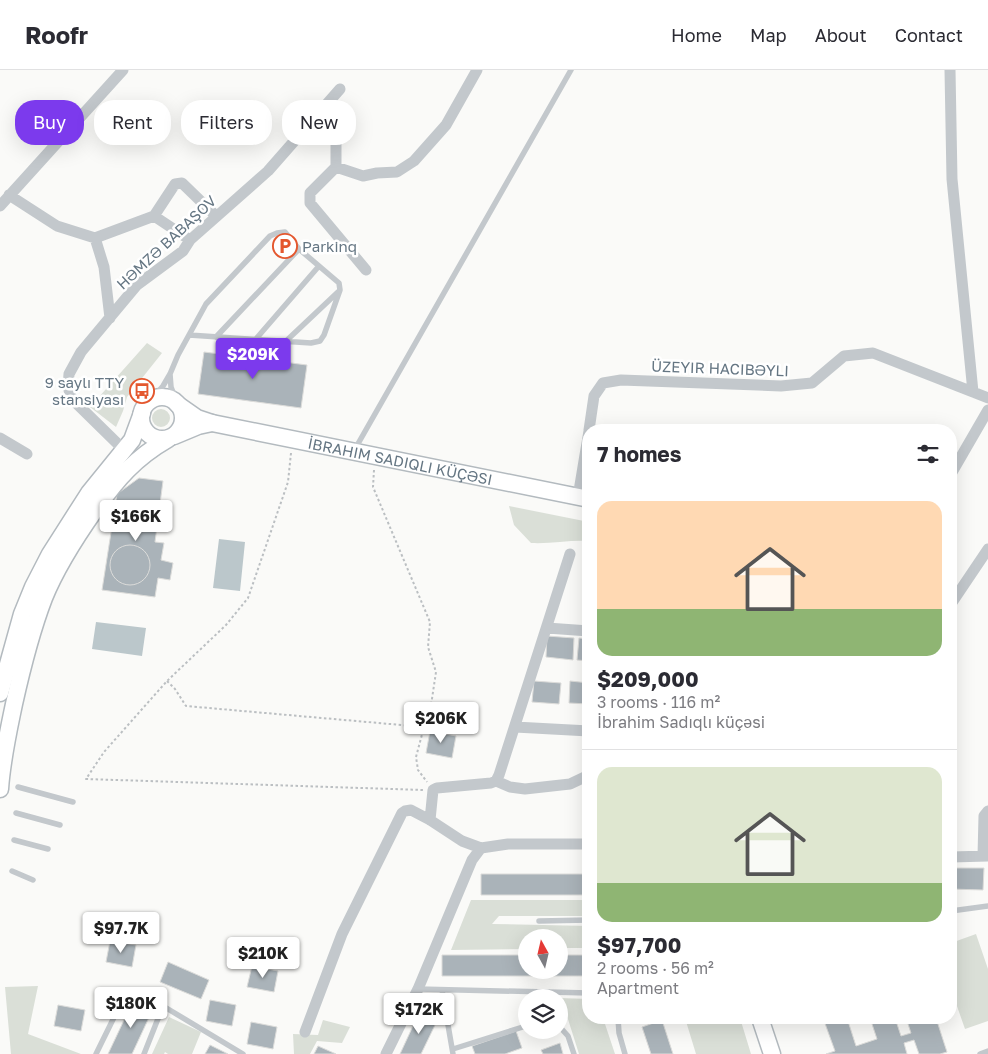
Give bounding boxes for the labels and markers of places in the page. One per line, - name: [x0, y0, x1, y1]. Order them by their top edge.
- parking icon: Parkinq: [272, 233, 298, 259]
- place label: Parkinq: [302, 237, 357, 255]
- pin: $209K: [218, 338, 288, 380]
- place label: 9 saylı TTY stansiyası: [45, 373, 124, 408]
- bus stop icon: 9 saylı TTY stansiyası: [129, 378, 155, 404]
- pin: $166K: [101, 500, 171, 542]
- pin: $206K: [406, 702, 476, 744]
- pin: $97.7K: [80, 912, 162, 954]
- pin: $210K: [228, 936, 298, 979]
- pin: $180K: [96, 986, 166, 1029]
- pin: $172K: [384, 992, 454, 1035]

